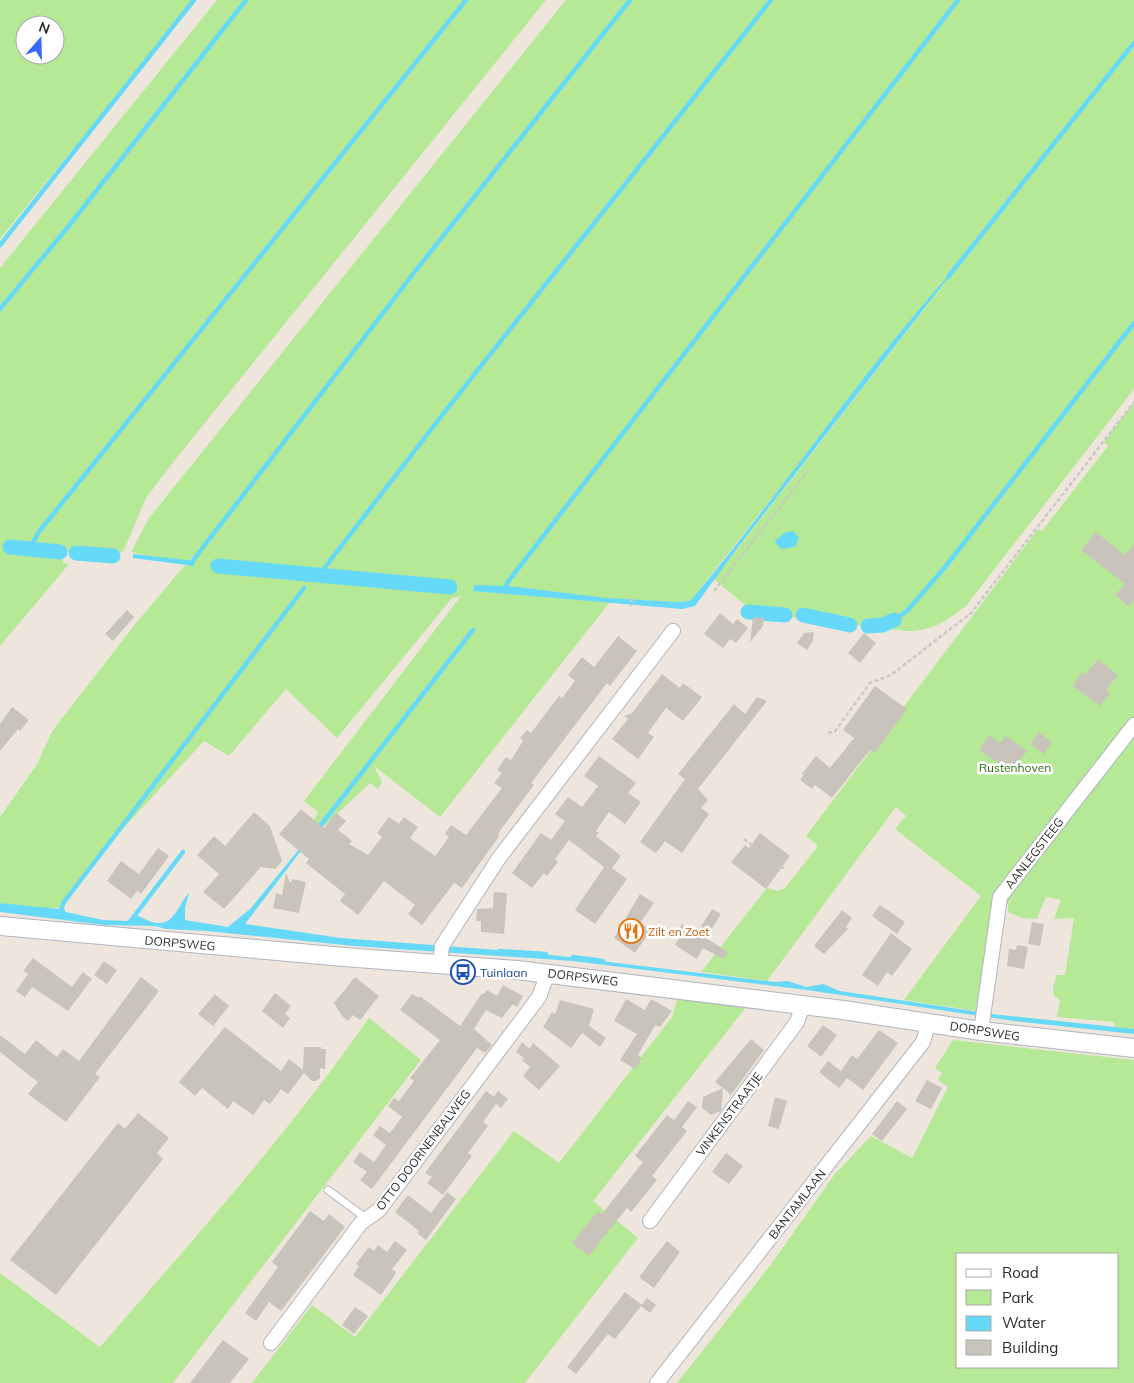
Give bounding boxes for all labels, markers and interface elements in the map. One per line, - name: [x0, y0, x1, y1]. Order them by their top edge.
- north arrow: [15, 15, 65, 65]
- text: N: [36, 18, 52, 38]
- park label: Rustenhoven: [979, 760, 1051, 775]
- street label: AANLEGSTEEG: [1002, 814, 1066, 892]
- restaurant icon: Zilt en Zoet: [618, 918, 644, 944]
- place label: Zilt en Zoet: [648, 924, 709, 939]
- street label: DORPSWEG: [144, 932, 216, 954]
- bus stop icon: Tuinlaan: [450, 959, 476, 985]
- place label: Tuinlaan: [480, 965, 527, 980]
- street label: DORPSWEG: [547, 965, 619, 989]
- street label: DORPSWEG: [949, 1018, 1021, 1044]
- street label: VINKENSTRAATJE: [693, 1069, 765, 1159]
- street label: OTTO DOORNENBALWEG: [373, 1087, 473, 1213]
- street label: BANTAMLAAN: [765, 1166, 829, 1242]
- legend: [956, 1253, 1119, 1368]
- text: Road: [1002, 1263, 1039, 1282]
- text: Park: [1002, 1288, 1034, 1307]
- text: Water: [1002, 1313, 1046, 1332]
- text: Building: [1002, 1338, 1058, 1357]

